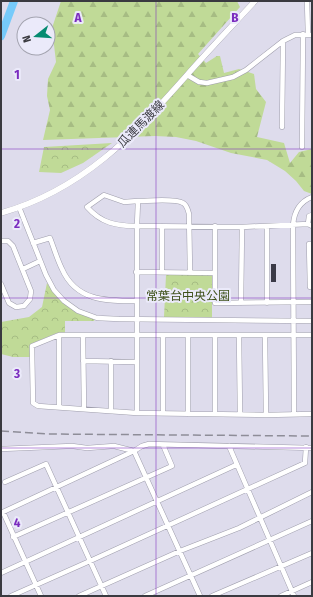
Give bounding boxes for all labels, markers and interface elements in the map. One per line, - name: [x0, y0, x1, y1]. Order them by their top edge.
- text: A: [73, 10, 82, 25]
- text: B: [231, 10, 239, 25]
- north arrow: [16, 16, 56, 56]
- text: N: [20, 34, 34, 44]
- text: 1: [14, 67, 20, 82]
- street label: 瓜連馬渡線: [115, 98, 167, 150]
- text: 2: [13, 216, 20, 231]
- park label: 常葉台中央公園: [146, 289, 230, 303]
- text: 3: [13, 366, 20, 381]
- text: 4: [14, 515, 21, 530]

